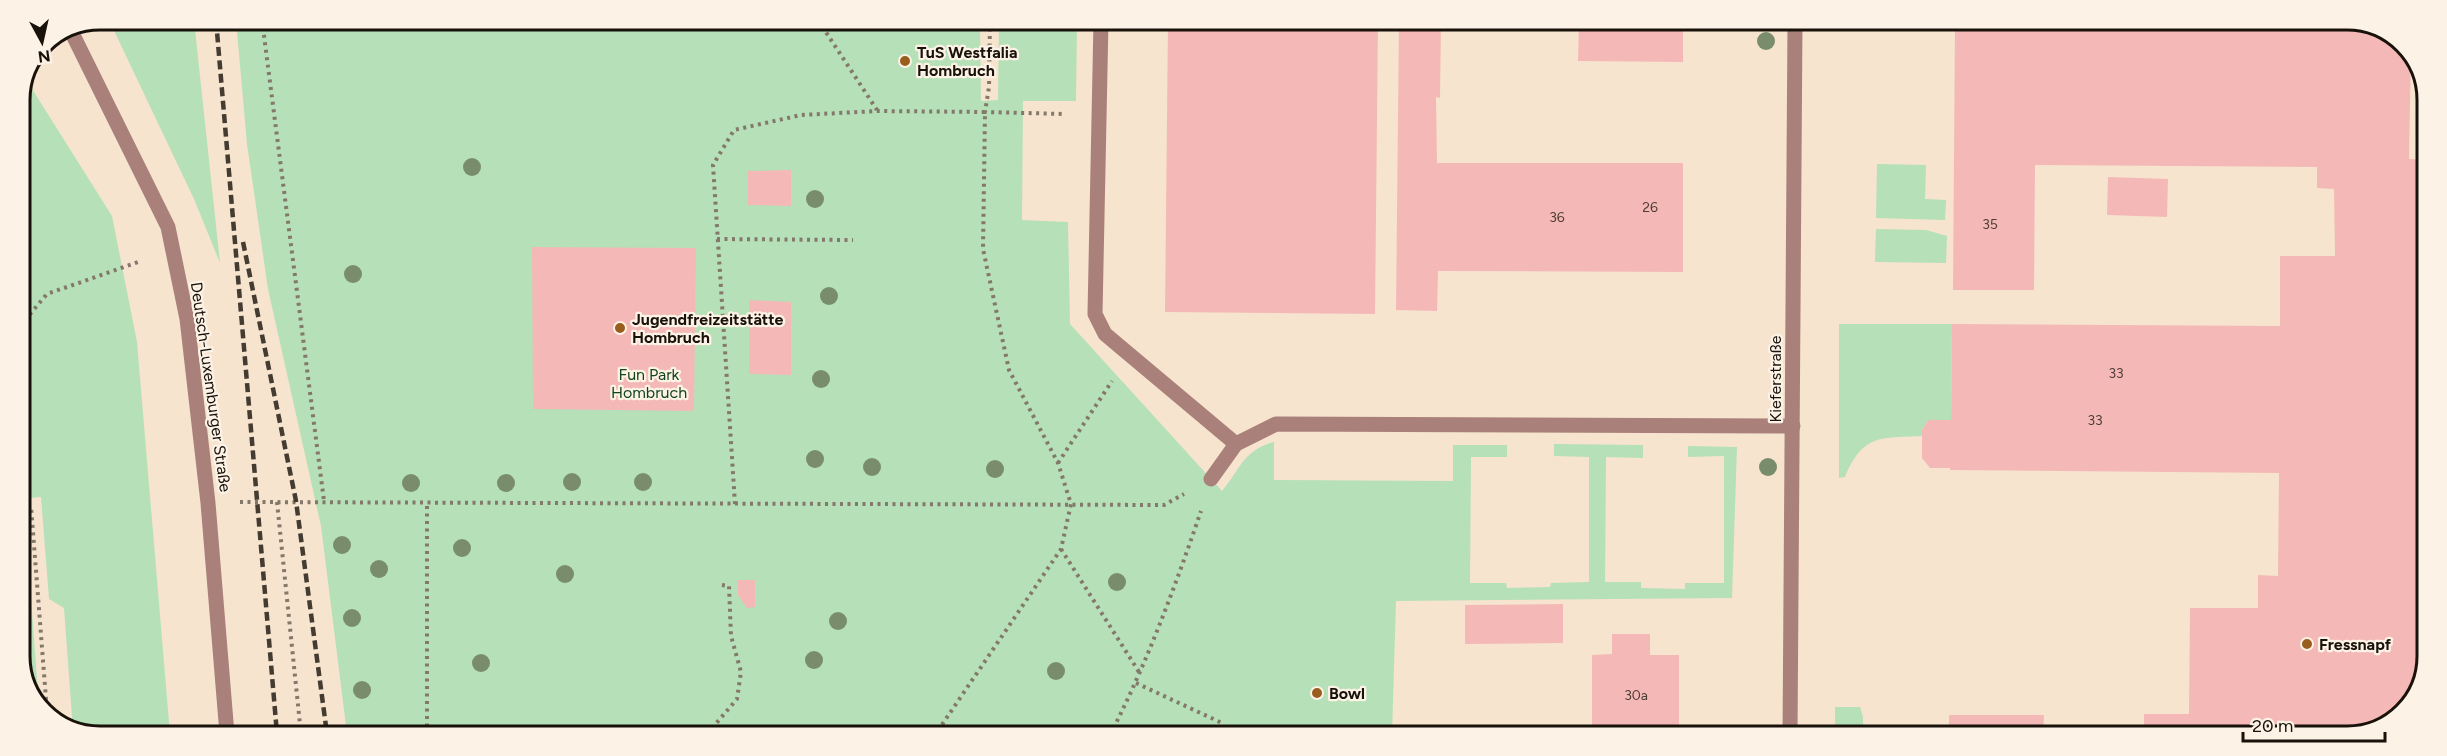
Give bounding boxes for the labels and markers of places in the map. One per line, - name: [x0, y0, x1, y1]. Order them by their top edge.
- place label: TuS Westfalia Hombruch: [917, 43, 1017, 80]
- marker: TuS Westfalia Hombruch: [898, 54, 912, 68]
- place label: Jugendfreizeitstätte Hombruch: [632, 310, 784, 347]
- marker: Jugendfreizeitstätte Hombruch: [613, 321, 627, 335]
- place label: Fressnapf: [2319, 635, 2392, 654]
- marker: Fressnapf: [2300, 637, 2314, 651]
- place label: Bowl: [1329, 684, 1365, 703]
- marker: Bowl: [1310, 686, 1324, 700]

